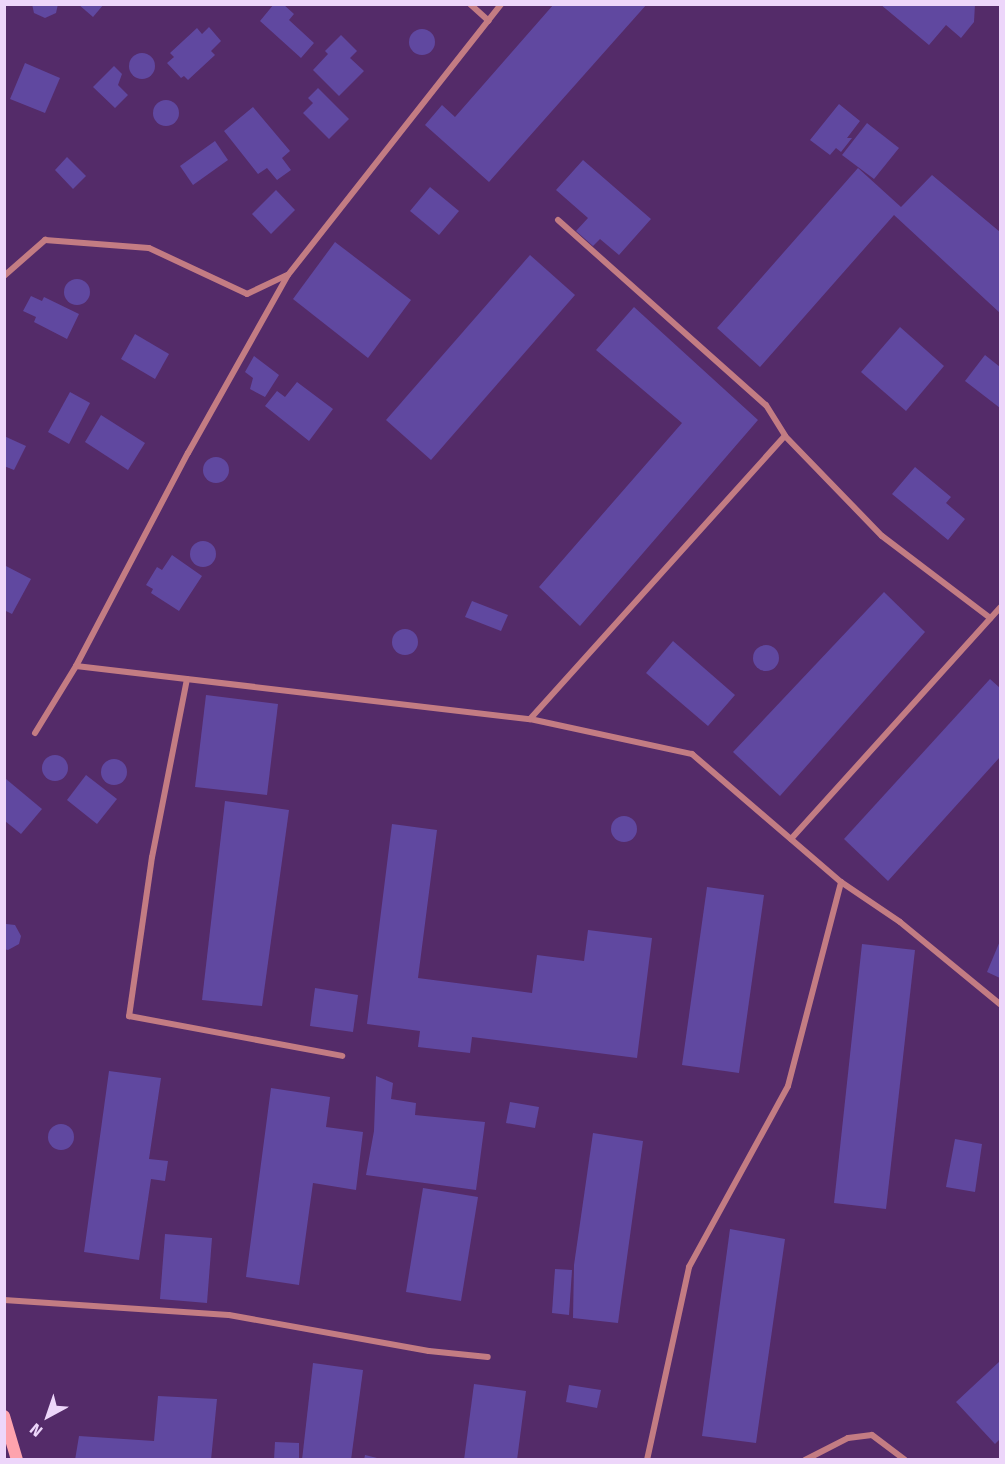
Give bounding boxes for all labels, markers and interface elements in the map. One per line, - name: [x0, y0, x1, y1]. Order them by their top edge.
- north arrow: [18, 1386, 78, 1446]
- text: N: [26, 1419, 46, 1441]

